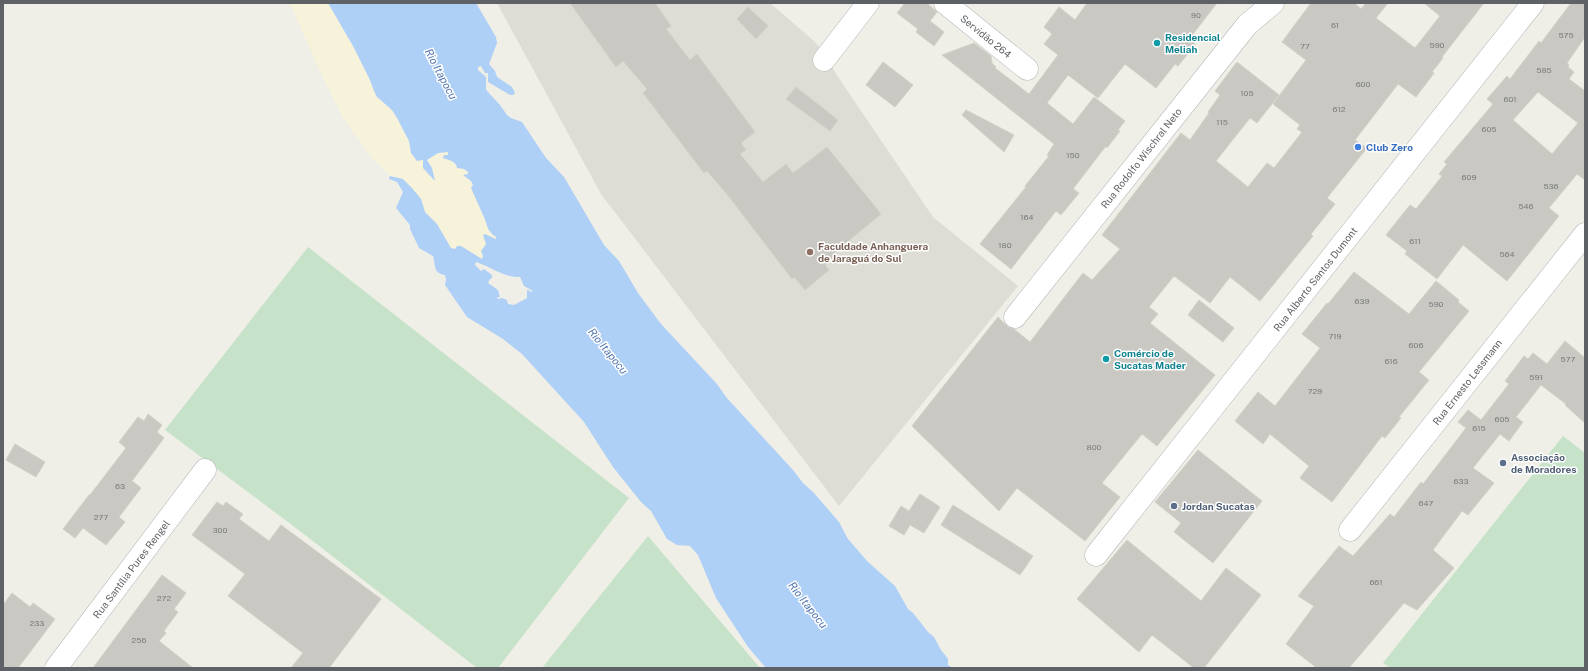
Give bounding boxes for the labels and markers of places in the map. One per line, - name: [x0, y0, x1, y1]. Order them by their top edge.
- place label: Residencial Meliah: [1165, 31, 1220, 55]
- marker: Residencial Meliah: [1152, 38, 1162, 48]
- place label: Club Zero: [1366, 141, 1413, 153]
- marker: Club Zero: [1353, 142, 1363, 152]
- place label: Faculdade Anhanguera de Jaraguá do Sul: [818, 240, 929, 264]
- marker: Faculdade Anhanguera de Jaraguá do Sul: [805, 247, 815, 257]
- place label: Comércio de Sucatas Mader: [1114, 347, 1186, 371]
- marker: Comércio de Sucatas Mader: [1101, 354, 1111, 364]
- place label: Associação de Moradores: [1511, 451, 1577, 475]
- marker: Associação de Moradores: [1498, 458, 1508, 468]
- place label: Jordan Sucatas: [1182, 500, 1255, 512]
- marker: Jordan Sucatas: [1169, 501, 1179, 511]

